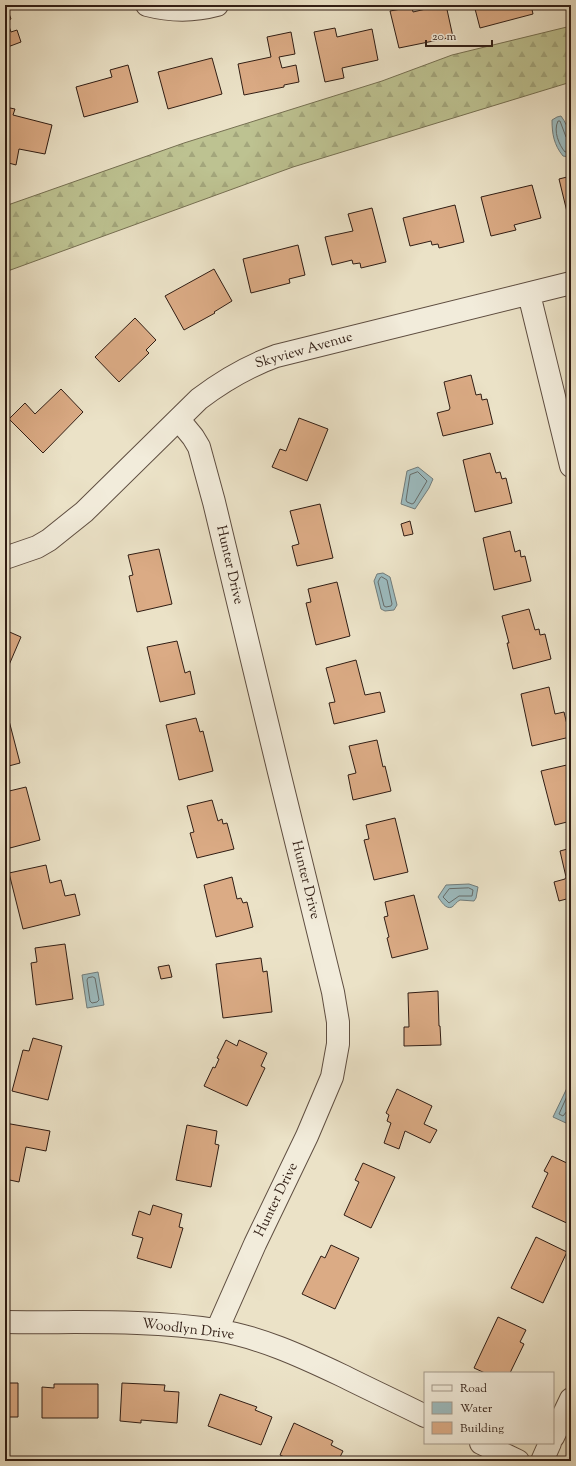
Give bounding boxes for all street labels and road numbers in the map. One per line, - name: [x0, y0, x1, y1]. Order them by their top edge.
- street label: Skyview Avenue: [253, 328, 355, 374]
- street label: Hunter Drive: [210, 524, 248, 606]
- street label: Hunter Drive: [286, 839, 324, 921]
- street label: Hunter Drive: [250, 1159, 304, 1241]
- street label: Woodlyn Drive: [141, 1314, 235, 1346]

